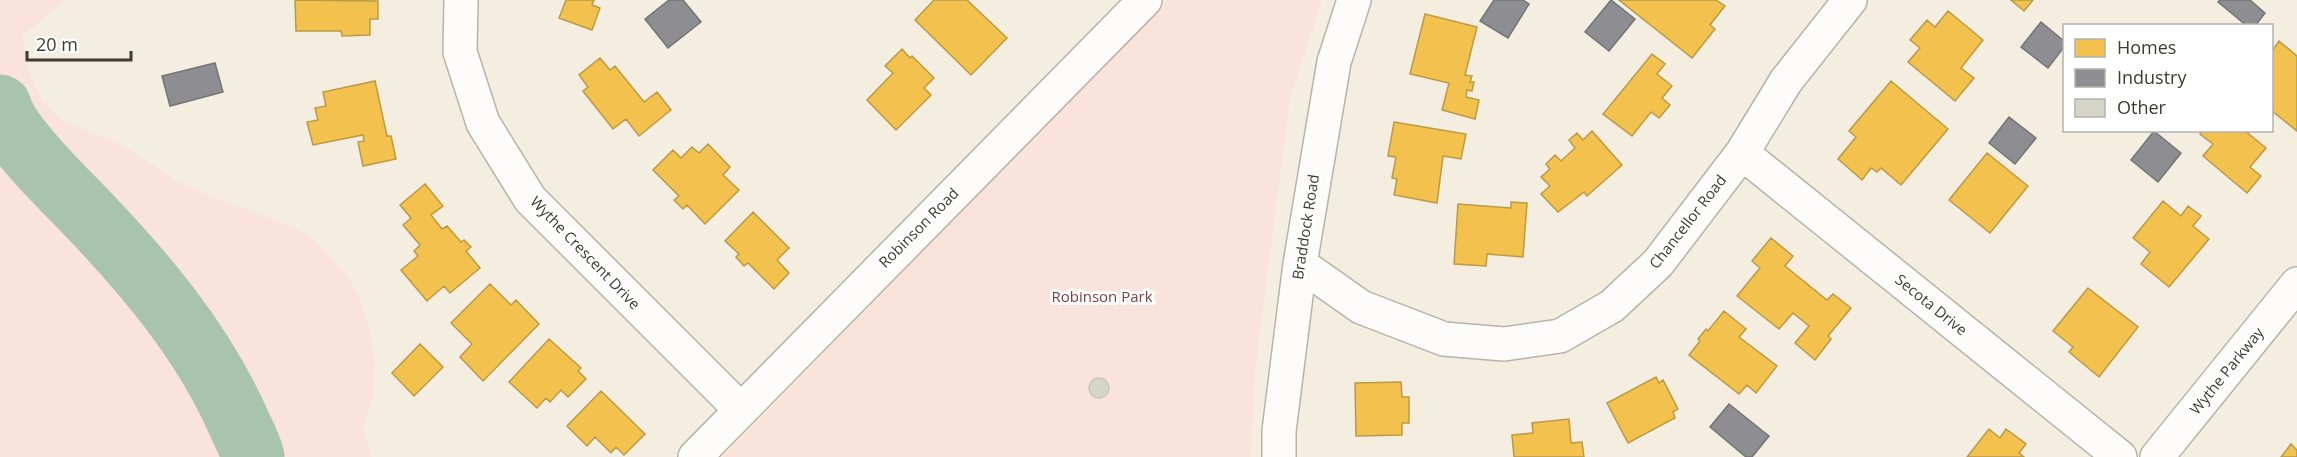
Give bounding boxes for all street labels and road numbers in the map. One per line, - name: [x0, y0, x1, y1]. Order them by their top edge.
- street label: Chancellor Road: [1644, 170, 1730, 273]
- street label: Braddock Road: [1287, 173, 1323, 281]
- street label: Robinson Road: [874, 183, 963, 272]
- street label: Wythe Crescent Drive: [526, 191, 645, 313]
- street label: Secota Drive: [1891, 269, 1972, 339]
- street label: Wythe Parkway: [2185, 322, 2268, 418]

